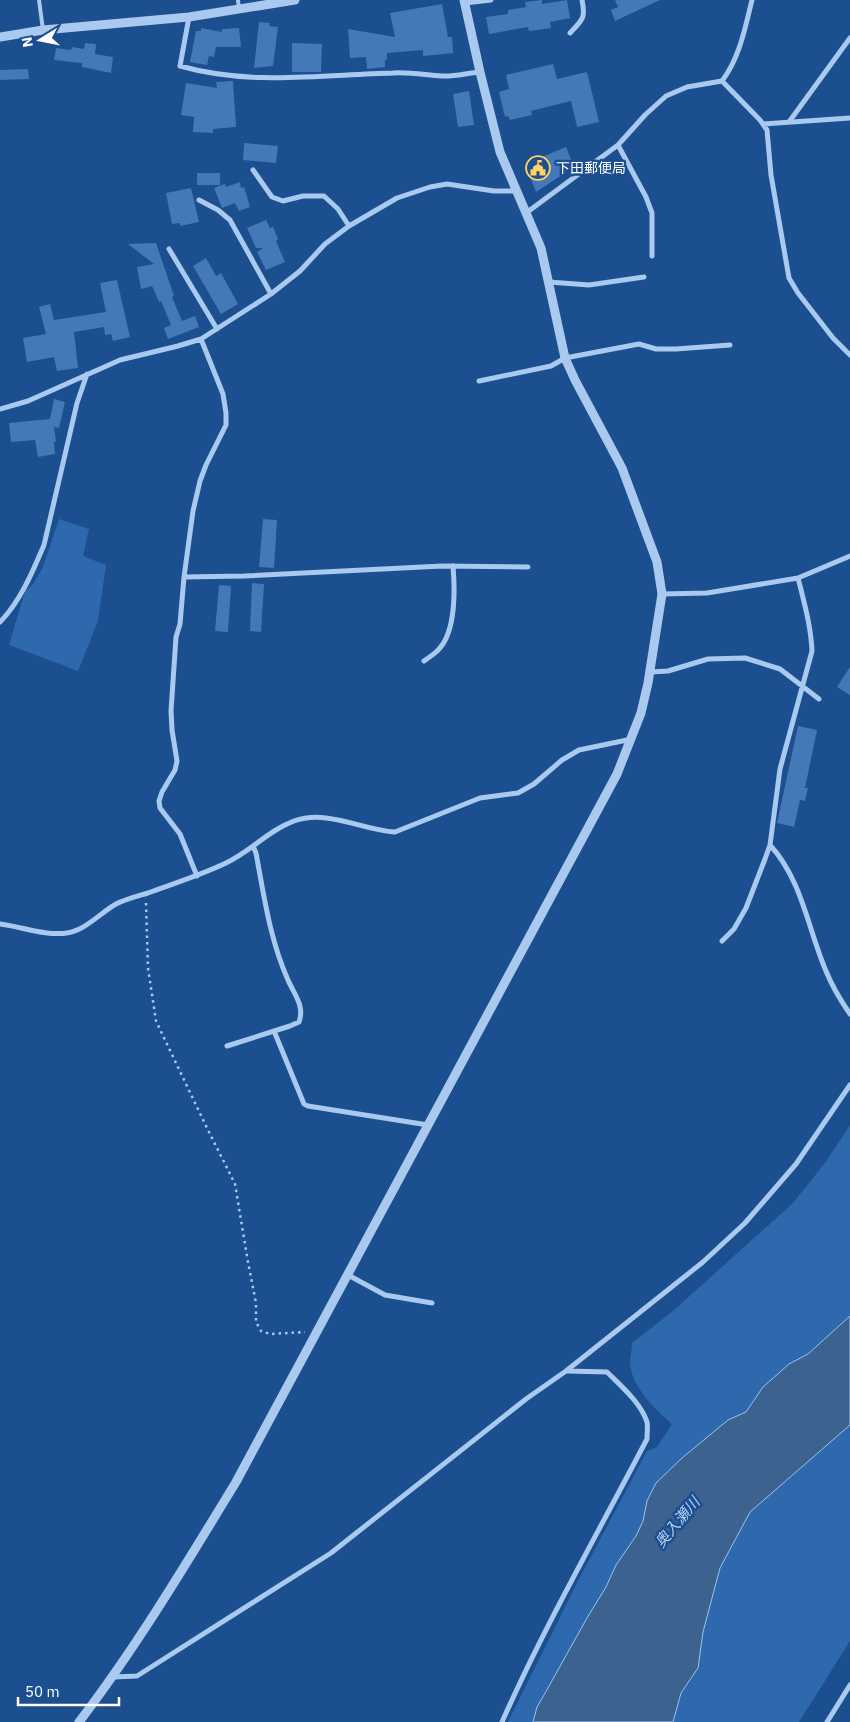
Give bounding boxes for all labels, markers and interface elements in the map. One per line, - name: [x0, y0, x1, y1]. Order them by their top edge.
- north arrow: [15, 15, 65, 65]
- text: N: [17, 36, 37, 49]
- public building icon: 下田郵便局: [525, 155, 551, 181]
- place label: 下田郵便局: [556, 159, 626, 177]
- water label: 奥入瀬川: [650, 1491, 705, 1551]
- scale bar: [18, 1674, 119, 1706]
- text: 50 m: [25, 1682, 60, 1701]

